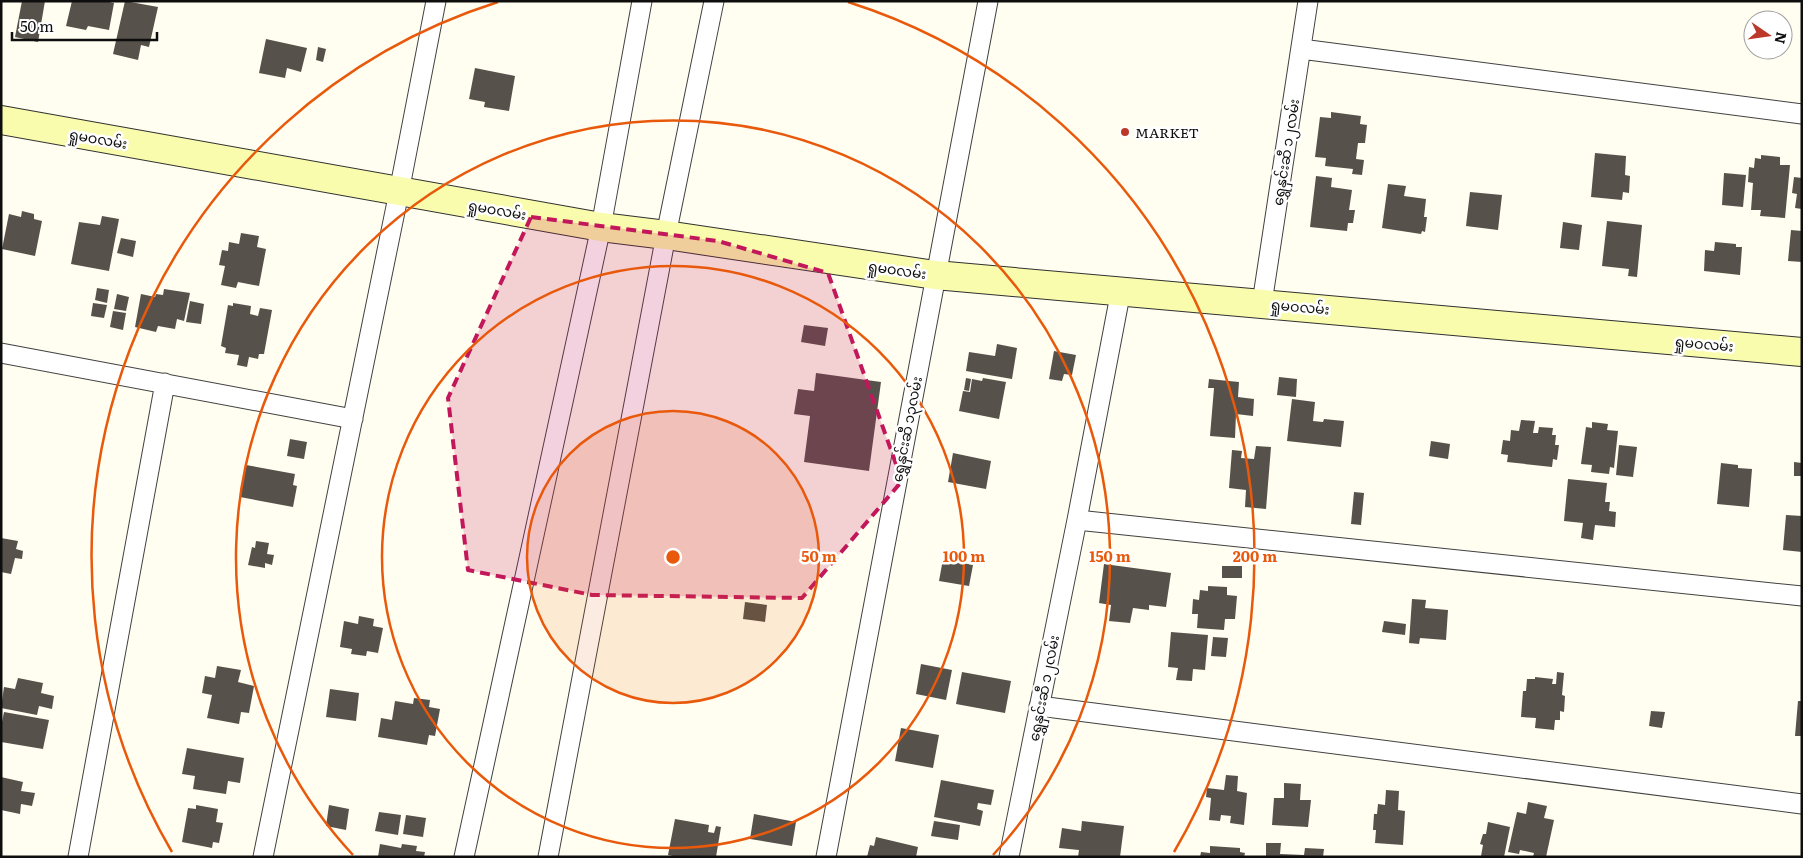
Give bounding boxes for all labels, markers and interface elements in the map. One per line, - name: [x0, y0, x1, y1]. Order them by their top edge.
- scale bar: [12, 10, 158, 42]
- north arrow: [1743, 10, 1793, 60]
- text: 50 m: [20, 14, 54, 37]
- text: N: [1771, 30, 1793, 46]
- street label: ရွှေနှင်းဆီ ၁၂လမ်း: [1267, 97, 1306, 207]
- place label: MARKET: [1135, 122, 1199, 142]
- street label: ရှုမဝလမ်း: [66, 123, 129, 156]
- marker: MARKET: [1119, 126, 1131, 138]
- street label: ရှုမဝလမ်း: [465, 194, 528, 227]
- street label: ရှုမဝလမ်း: [866, 255, 928, 286]
- street label: ရှုမဝလမ်း: [1269, 293, 1331, 322]
- street label: ရှုမဝလမ်း: [1673, 330, 1735, 359]
- street label: ရွှေနှင်းဆီ ၁၃လမ်း: [886, 375, 929, 484]
- text: 50 m: [801, 544, 837, 567]
- text: 100 m: [943, 544, 985, 567]
- text: 150 m: [1089, 544, 1131, 567]
- text: 200 m: [1233, 544, 1277, 567]
- centre of rings: [664, 548, 682, 566]
- street label: ရွှေနှင်းဆီ ၁၂လမ်း: [1023, 633, 1066, 743]

